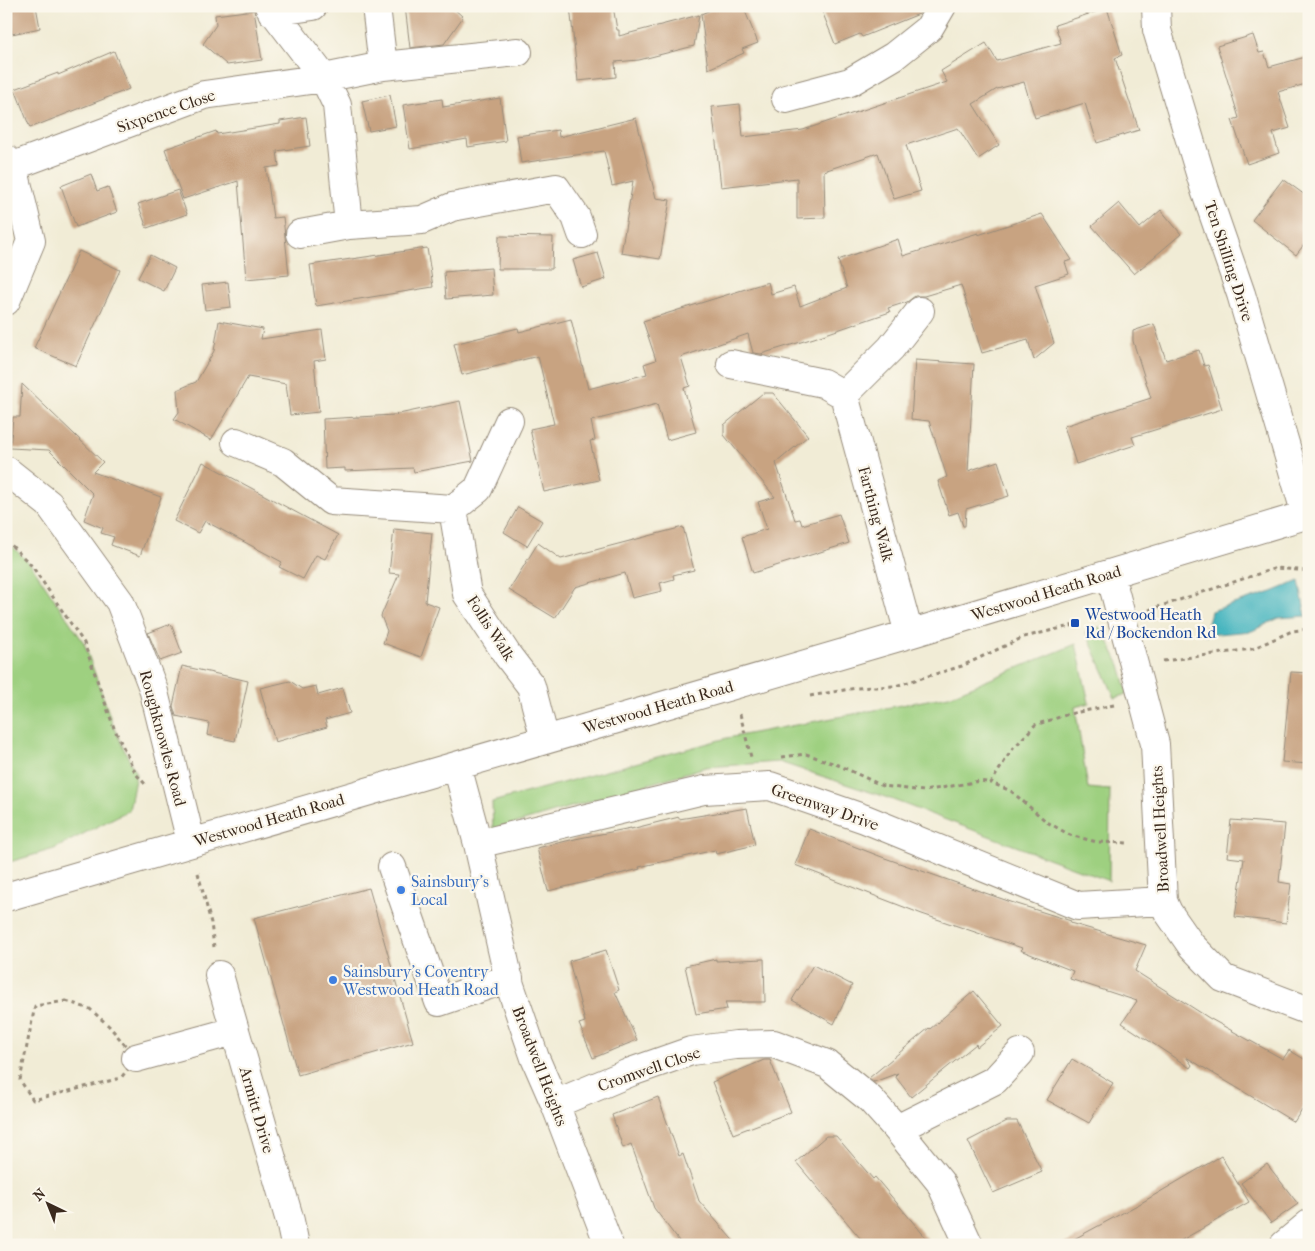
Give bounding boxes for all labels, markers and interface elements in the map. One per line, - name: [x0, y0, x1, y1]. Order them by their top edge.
- street label: Sixpence Close: [114, 85, 218, 137]
- street label: Ten Shilling Drive: [1200, 198, 1258, 324]
- street label: Farthing Walk: [854, 464, 898, 565]
- street label: Westwood Heath Road: [968, 561, 1123, 625]
- street label: Follis Walk: [463, 592, 520, 665]
- place label: Westwood Heath Rd / Bockendon Rd: [1084, 605, 1217, 642]
- marker: Westwood Heath Rd / Bockendon Rd: [1069, 617, 1081, 629]
- street label: Roughknowles Road: [136, 668, 190, 808]
- street label: Westwood Heath Road: [580, 676, 736, 738]
- street label: Broadwell Heights: [1147, 765, 1173, 893]
- street label: Greenway Drive: [769, 780, 881, 834]
- street label: Westwood Heath Road: [191, 789, 347, 851]
- place label: Sainsbury's Local: [411, 872, 489, 909]
- marker: Sainsbury's Local: [395, 884, 407, 896]
- place label: Sainsbury's Coventry Westwood Heath Road: [342, 962, 499, 999]
- marker: Sainsbury's Coventry Westwood Heath Road: [327, 974, 339, 986]
- street label: Broadwell Heights: [508, 1003, 572, 1129]
- street label: Cromwell Close: [595, 1043, 703, 1095]
- street label: Armitt Drive: [235, 1064, 278, 1155]
- north arrow: [22, 1178, 72, 1228]
- text: N: [30, 1185, 49, 1205]

